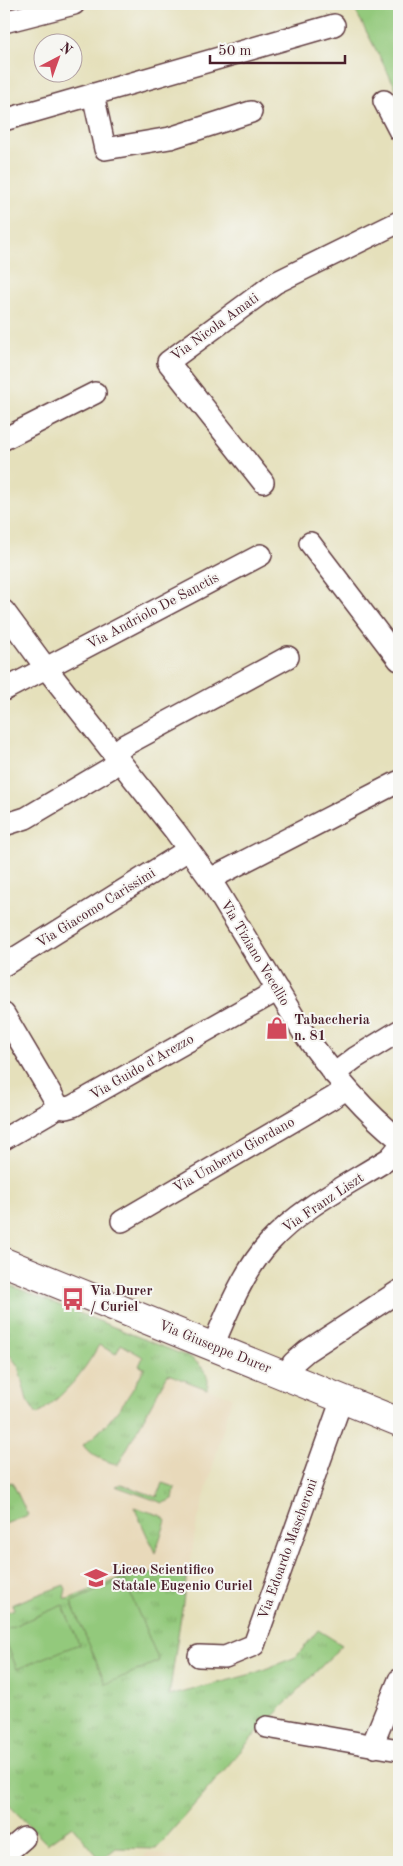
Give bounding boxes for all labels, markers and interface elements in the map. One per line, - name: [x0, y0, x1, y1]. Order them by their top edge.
- north arrow: [32, 32, 82, 82]
- scale bar: [210, 32, 346, 64]
- text: N: [57, 40, 75, 58]
- text: 50 m: [218, 44, 252, 59]
- street label: Via Nicola Amati: [169, 291, 262, 363]
- street label: Via Andriolo De Sanctis: [85, 570, 221, 652]
- street label: Via Giacomo Carissimi: [34, 866, 158, 950]
- street label: Via Tiziano Vecellio: [218, 898, 292, 1008]
- place label: Tabaccheria n. 81: [294, 1013, 370, 1043]
- shop icon: Tabaccheria n. 81: [264, 1015, 290, 1041]
- street label: Via Guido d'Arezzo: [88, 1032, 196, 1102]
- street label: Via Umberto Giordano: [171, 1115, 297, 1195]
- street label: Via Franz Liszt: [280, 1171, 366, 1235]
- place label: Via Durer / Curiel: [90, 1284, 153, 1315]
- bus stop icon: Via Durer / Curiel: [60, 1286, 86, 1312]
- street label: Via Giuseppe Durer: [157, 1318, 273, 1376]
- street label: Via Edoardo Mascheroni: [256, 1477, 320, 1621]
- place label: Liceo Scientifico Statale Eugenio Curiel: [112, 1563, 253, 1593]
- school or university icon: Liceo Scientifico Statale Eugenio Curiel: [83, 1565, 109, 1591]

